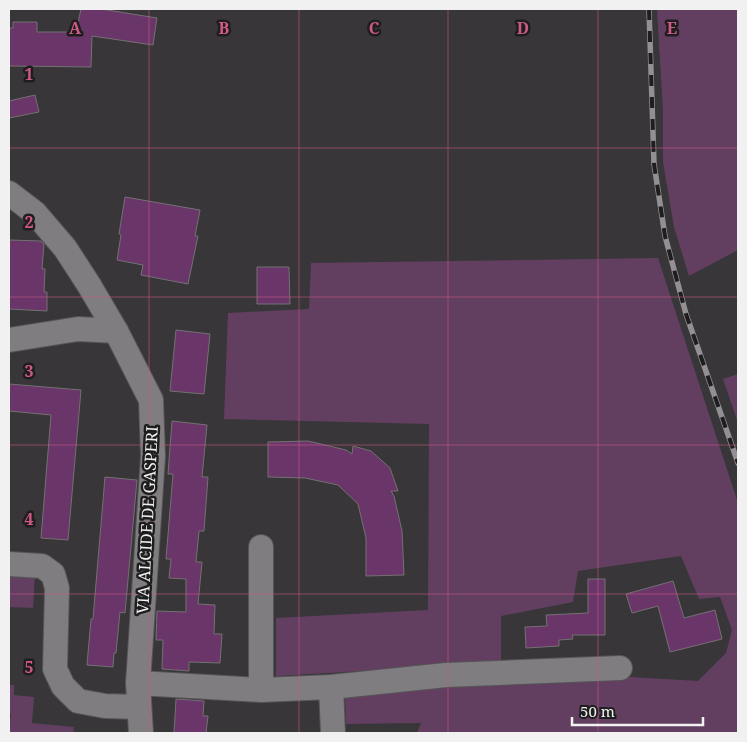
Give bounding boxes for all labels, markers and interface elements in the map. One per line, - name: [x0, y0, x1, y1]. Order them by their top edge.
- text: A: [69, 17, 82, 39]
- text: B: [219, 17, 230, 39]
- text: C: [369, 17, 380, 39]
- text: D: [517, 17, 529, 39]
- text: E: [667, 17, 677, 39]
- text: 1: [24, 63, 34, 85]
- text: 2: [24, 211, 34, 233]
- text: 3: [24, 360, 34, 382]
- street label: VIA ALCIDE DE GASPERI: [131, 425, 163, 614]
- text: 4: [24, 508, 34, 530]
- text: 5: [24, 656, 34, 678]
- scale bar: [572, 694, 703, 726]
- text: 50 m: [580, 701, 615, 721]

